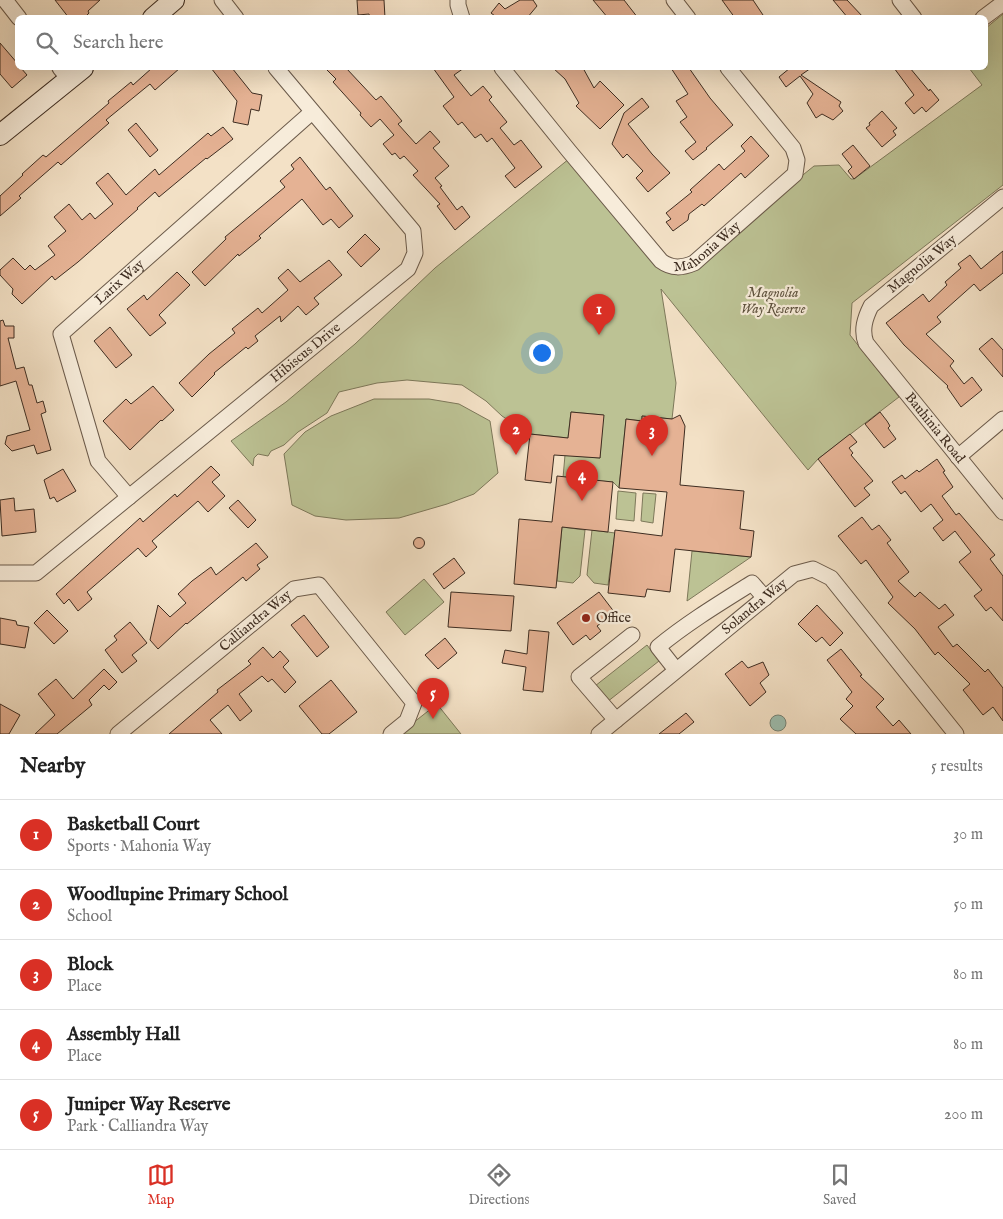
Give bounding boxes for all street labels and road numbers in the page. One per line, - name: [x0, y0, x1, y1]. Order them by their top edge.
- street label: Mahonia Way: [673, 217, 744, 276]
- street label: Magnolia Way: [884, 231, 960, 297]
- street label: Larix Way: [91, 255, 148, 309]
- street label: Hibiscus Drive: [267, 318, 345, 387]
- street label: Bauhinia Road: [901, 389, 969, 467]
- street label: Solandra Way: [718, 574, 791, 639]
- street label: Calliandra Way: [216, 586, 295, 656]

